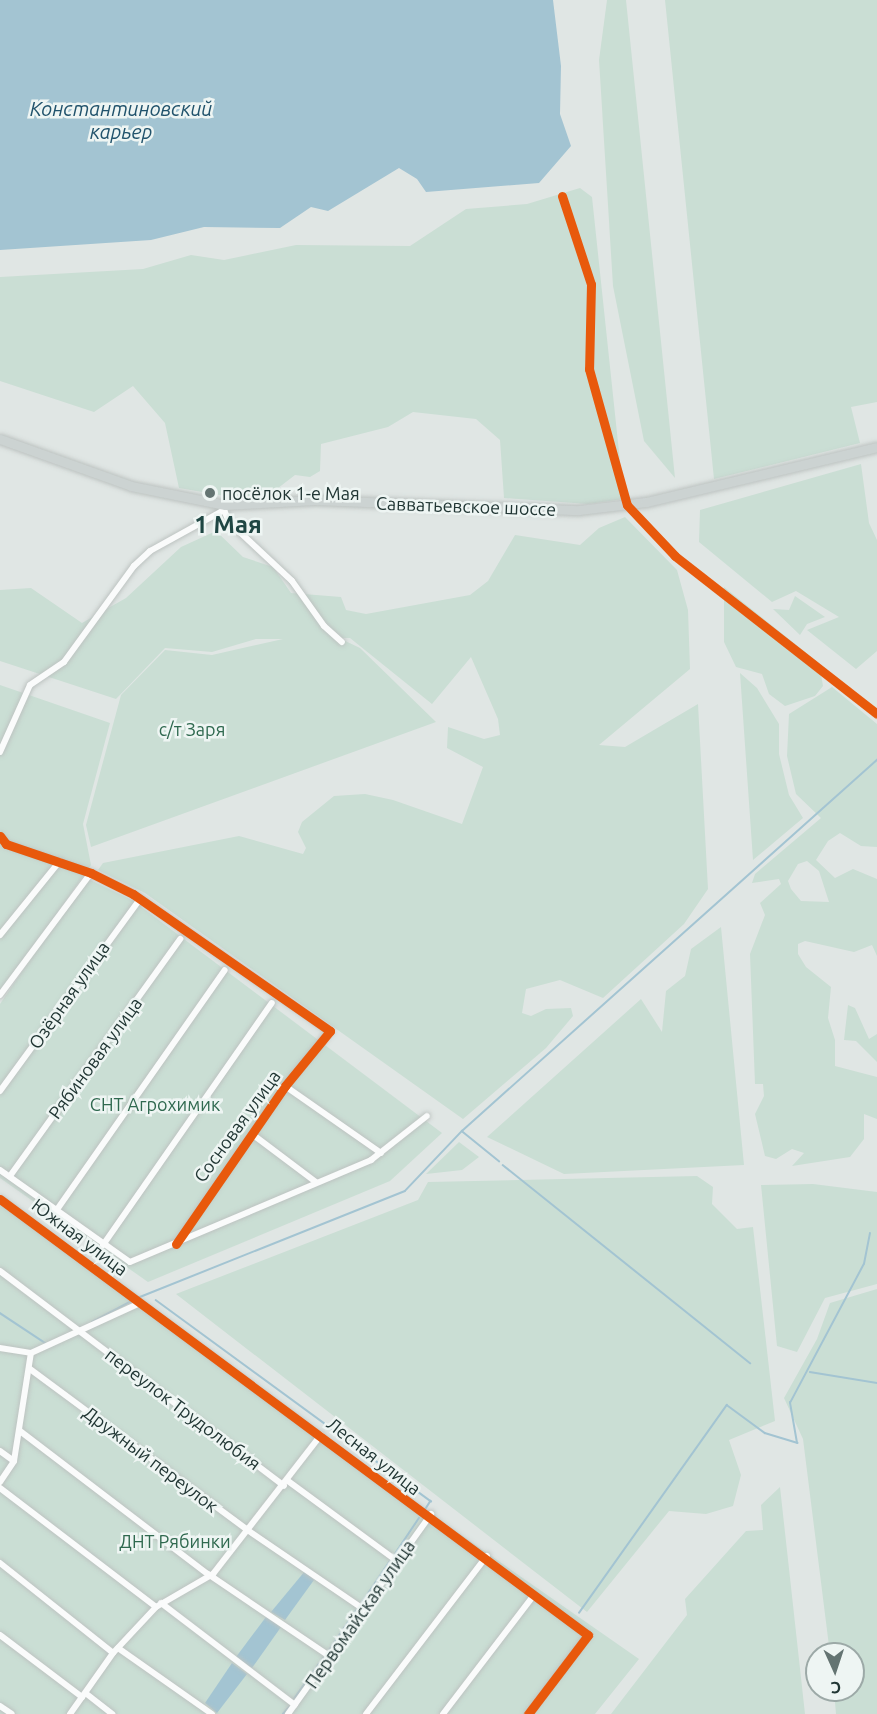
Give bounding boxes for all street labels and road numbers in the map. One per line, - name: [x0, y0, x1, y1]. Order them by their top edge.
- street label: Савватьевское шоссе: [376, 492, 556, 520]
- street label: Озёрная улица: [24, 937, 114, 1053]
- street label: Рябиновая улица: [44, 993, 146, 1123]
- street label: Сосновая улица: [189, 1066, 285, 1186]
- street label: Южная улица: [28, 1194, 132, 1280]
- street label: переулок Трудолюбия: [101, 1344, 265, 1474]
- street label: Дружный переулок: [79, 1401, 223, 1517]
- street label: Лесная улица: [323, 1413, 425, 1499]
- street label: Первомайская улица: [301, 1536, 419, 1692]

